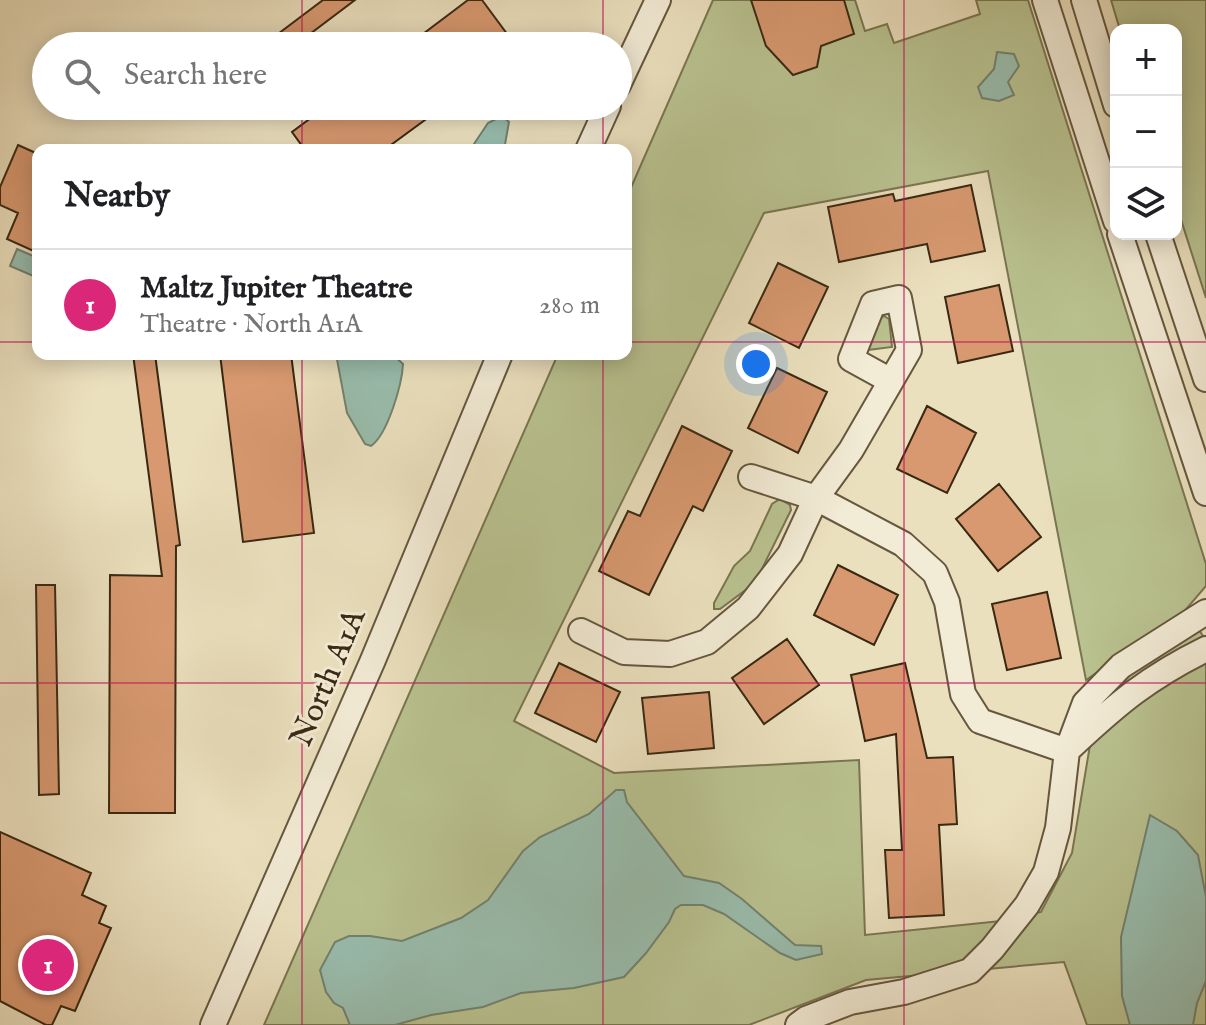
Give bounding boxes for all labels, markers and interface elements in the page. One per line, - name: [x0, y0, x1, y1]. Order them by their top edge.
- map controls: [1110, 24, 1182, 240]
- button: +: [1110, 24, 1182, 96]
- search box: [32, 32, 632, 120]
- icon: search: [60, 54, 104, 98]
- text: Search here: [124, 57, 267, 95]
- button: −: [1110, 96, 1182, 168]
- button: layers: [1110, 168, 1182, 240]
- text: Nearby: [64, 175, 170, 218]
- text: Maltz Jupiter Theatre: [140, 270, 413, 308]
- text: 1: [85, 289, 95, 322]
- text: 280 m: [539, 289, 600, 322]
- text: Theatre · North A1A: [140, 308, 362, 341]
- your location: [736, 344, 776, 384]
- street label: North A1A: [282, 602, 377, 753]
- pin: 1: [22, 935, 74, 995]

